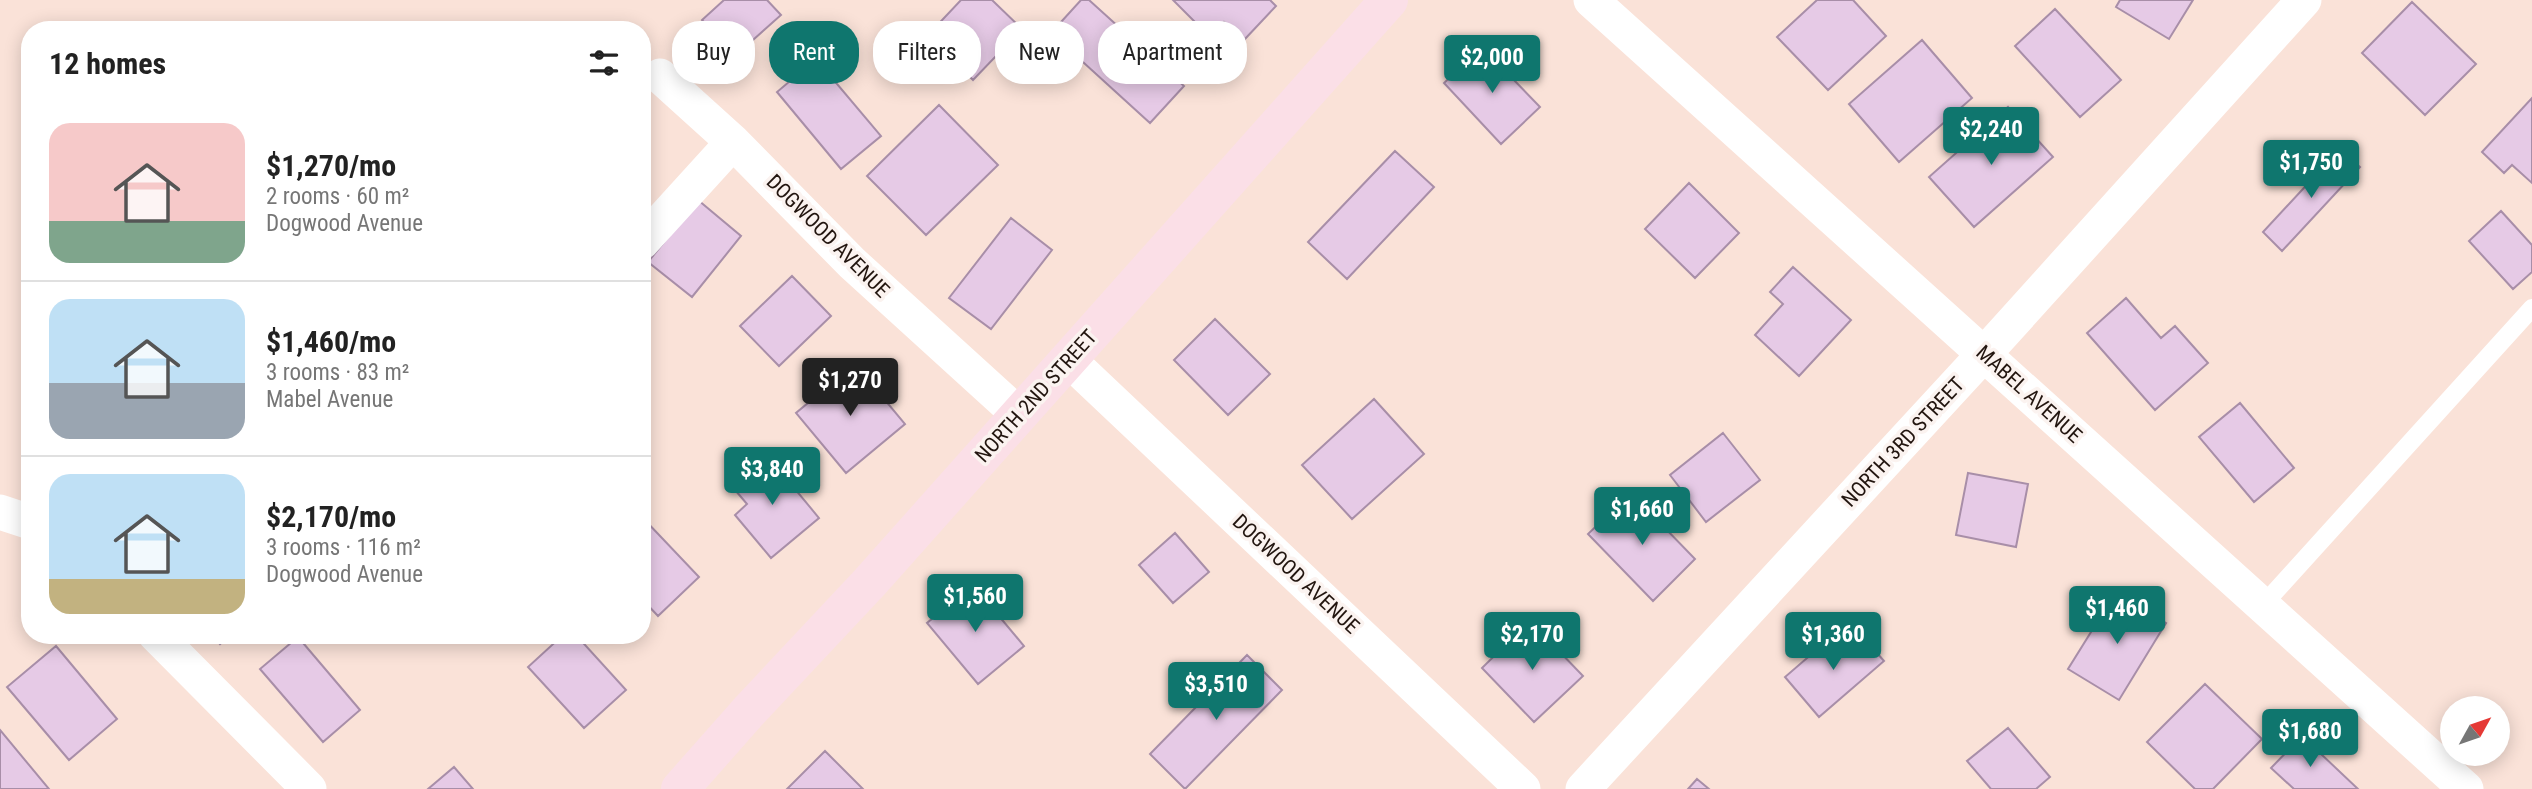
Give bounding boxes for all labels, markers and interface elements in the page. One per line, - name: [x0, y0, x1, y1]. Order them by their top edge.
- chip: Buy: [672, 21, 755, 84]
- chip: Rent: [769, 21, 859, 84]
- chip: Filters: [873, 21, 981, 84]
- chip: New: [995, 21, 1084, 84]
- chip: Apartment: [1098, 21, 1247, 84]
- pin: $2,000: [1435, 36, 1549, 95]
- icon: filters: [585, 44, 623, 82]
- text: $2,000: [1460, 44, 1524, 71]
- text: 12 homes: [49, 46, 166, 81]
- pin: $2,240: [1934, 108, 2048, 167]
- text: $2,240: [1959, 116, 2023, 143]
- pin: $1,750: [2254, 140, 2368, 200]
- text: $1,270/mo: [266, 148, 396, 183]
- text: $1,750: [2279, 149, 2343, 176]
- icon: home: [105, 151, 189, 235]
- street label: DOGWOOD AVENUE: [762, 170, 894, 302]
- text: 2 rooms · 60 m²: [266, 183, 409, 210]
- text: Dogwood Avenue: [266, 210, 423, 237]
- text: $1,460/mo: [266, 324, 396, 359]
- street label: NORTH 2ND STREET: [970, 325, 1102, 467]
- icon: home: [105, 327, 189, 411]
- street label: MABEL AVENUE: [1971, 340, 2087, 448]
- pin: $1,270: [793, 358, 907, 418]
- text: 3 rooms · 83 m²: [266, 359, 409, 386]
- text: $1,270: [818, 367, 882, 394]
- street label: NORTH 3RD STREET: [1837, 372, 1969, 512]
- text: Mabel Avenue: [266, 386, 393, 413]
- pin: $3,840: [715, 448, 829, 507]
- text: $3,840: [740, 456, 804, 483]
- pin: $1,660: [1585, 488, 1699, 547]
- text: $1,660: [1610, 496, 1674, 523]
- text: $2,170/mo: [266, 499, 396, 534]
- icon: home: [105, 502, 189, 586]
- street label: DOGWOOD AVENUE: [1228, 509, 1364, 639]
- text: 3 rooms · 116 m²: [266, 534, 421, 561]
- text: Dogwood Avenue: [266, 561, 423, 588]
- pin: $1,560: [918, 574, 1032, 634]
- text: $1,560: [943, 583, 1007, 610]
- pin: $1,460: [2060, 586, 2174, 646]
- text: $1,460: [2085, 595, 2149, 622]
- pin: $2,170: [1475, 612, 1589, 672]
- pin: $1,360: [1776, 612, 1890, 672]
- text: $2,170: [1500, 621, 1564, 648]
- text: $1,360: [1801, 621, 1865, 648]
- pin: $3,510: [1159, 662, 1273, 722]
- text: $3,510: [1184, 671, 1248, 698]
- north arrow: [2440, 696, 2510, 766]
- map controls: [2440, 696, 2510, 766]
- pin: $1,680: [2253, 710, 2367, 769]
- text: $1,680: [2278, 718, 2342, 745]

